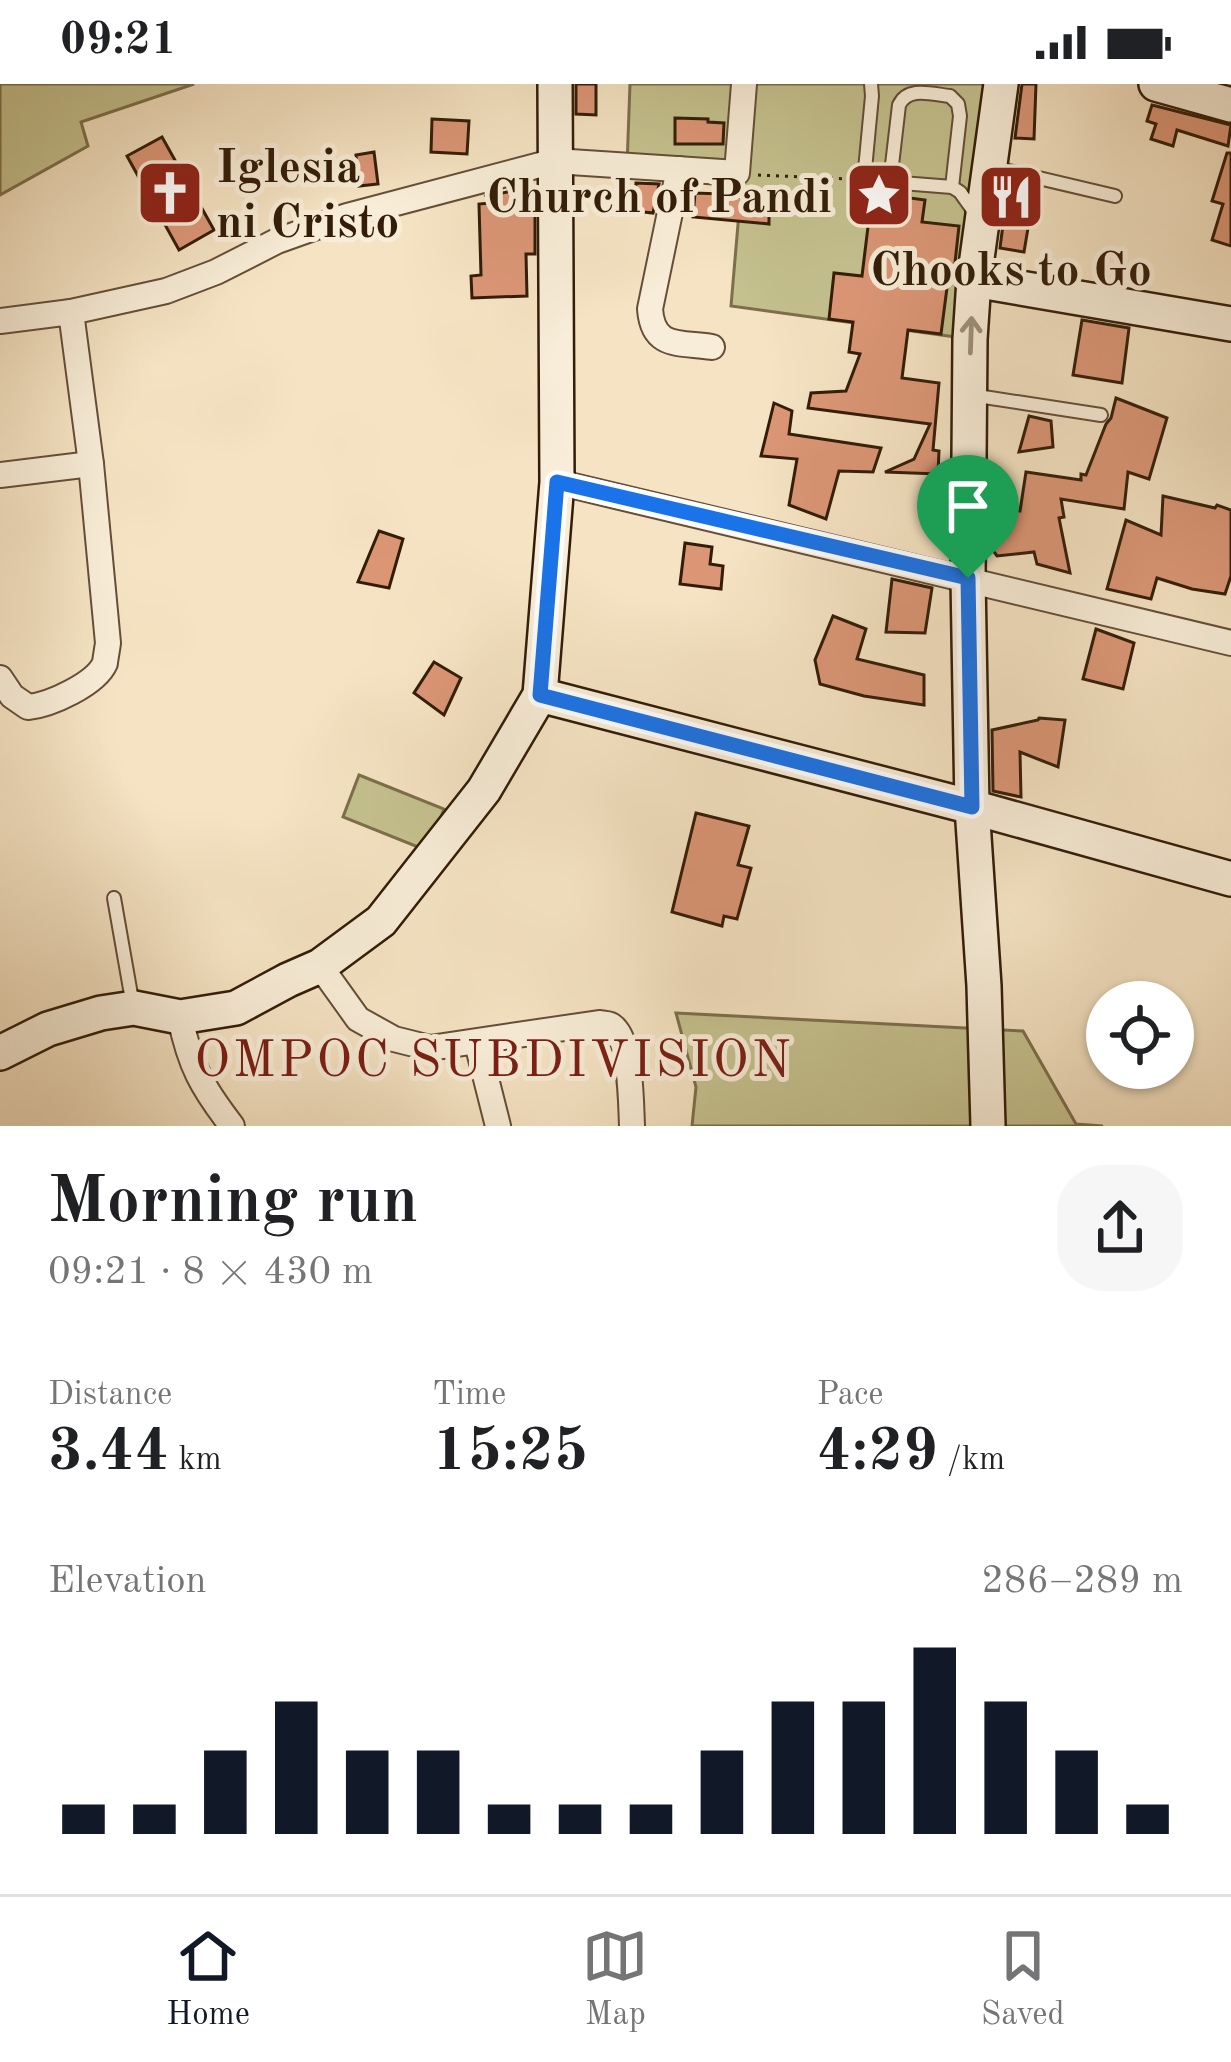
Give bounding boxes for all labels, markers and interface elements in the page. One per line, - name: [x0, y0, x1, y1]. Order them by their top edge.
- text: 09:21: [60, 19, 177, 64]
- place label: Iglesia ni Cristo: [216, 145, 399, 248]
- church icon: Iglesia ni Cristo: [135, 158, 205, 228]
- place icon: Church of Pandi: [844, 160, 914, 230]
- restaurant icon: Chooks to Go: [976, 162, 1046, 232]
- place label: Church of Pandi: [486, 175, 832, 223]
- place label: Chooks to Go: [870, 248, 1152, 296]
- one-way arrow: [960, 316, 983, 355]
- pin: [917, 455, 1019, 578]
- icon: arrive: [935, 473, 1001, 539]
- map controls: [1086, 981, 1194, 1089]
- button: locate: [1086, 981, 1194, 1089]
- district label: OMPOC SUBDIVISION: [194, 1037, 794, 1088]
- button: share: [1057, 1165, 1183, 1291]
- text: Morning run: [48, 1171, 418, 1237]
- text: 09:21 · 8 × 430 m: [48, 1253, 373, 1292]
- text: Distance: [48, 1379, 172, 1412]
- text: Time: [432, 1379, 506, 1412]
- text: Pace: [817, 1379, 884, 1412]
- text: 3.44: [48, 1423, 169, 1483]
- text: 15:25: [432, 1423, 588, 1483]
- text: 4:29: [817, 1423, 938, 1483]
- text: km: [169, 1444, 222, 1477]
- text: /km: [938, 1444, 1005, 1477]
- text: Elevation: [48, 1562, 207, 1601]
- text: 286–289 m: [981, 1562, 1183, 1601]
- tab: Home: [166, 1923, 250, 2036]
- tab: Map: [582, 1923, 648, 2036]
- tab: Saved: [981, 1923, 1065, 2036]

